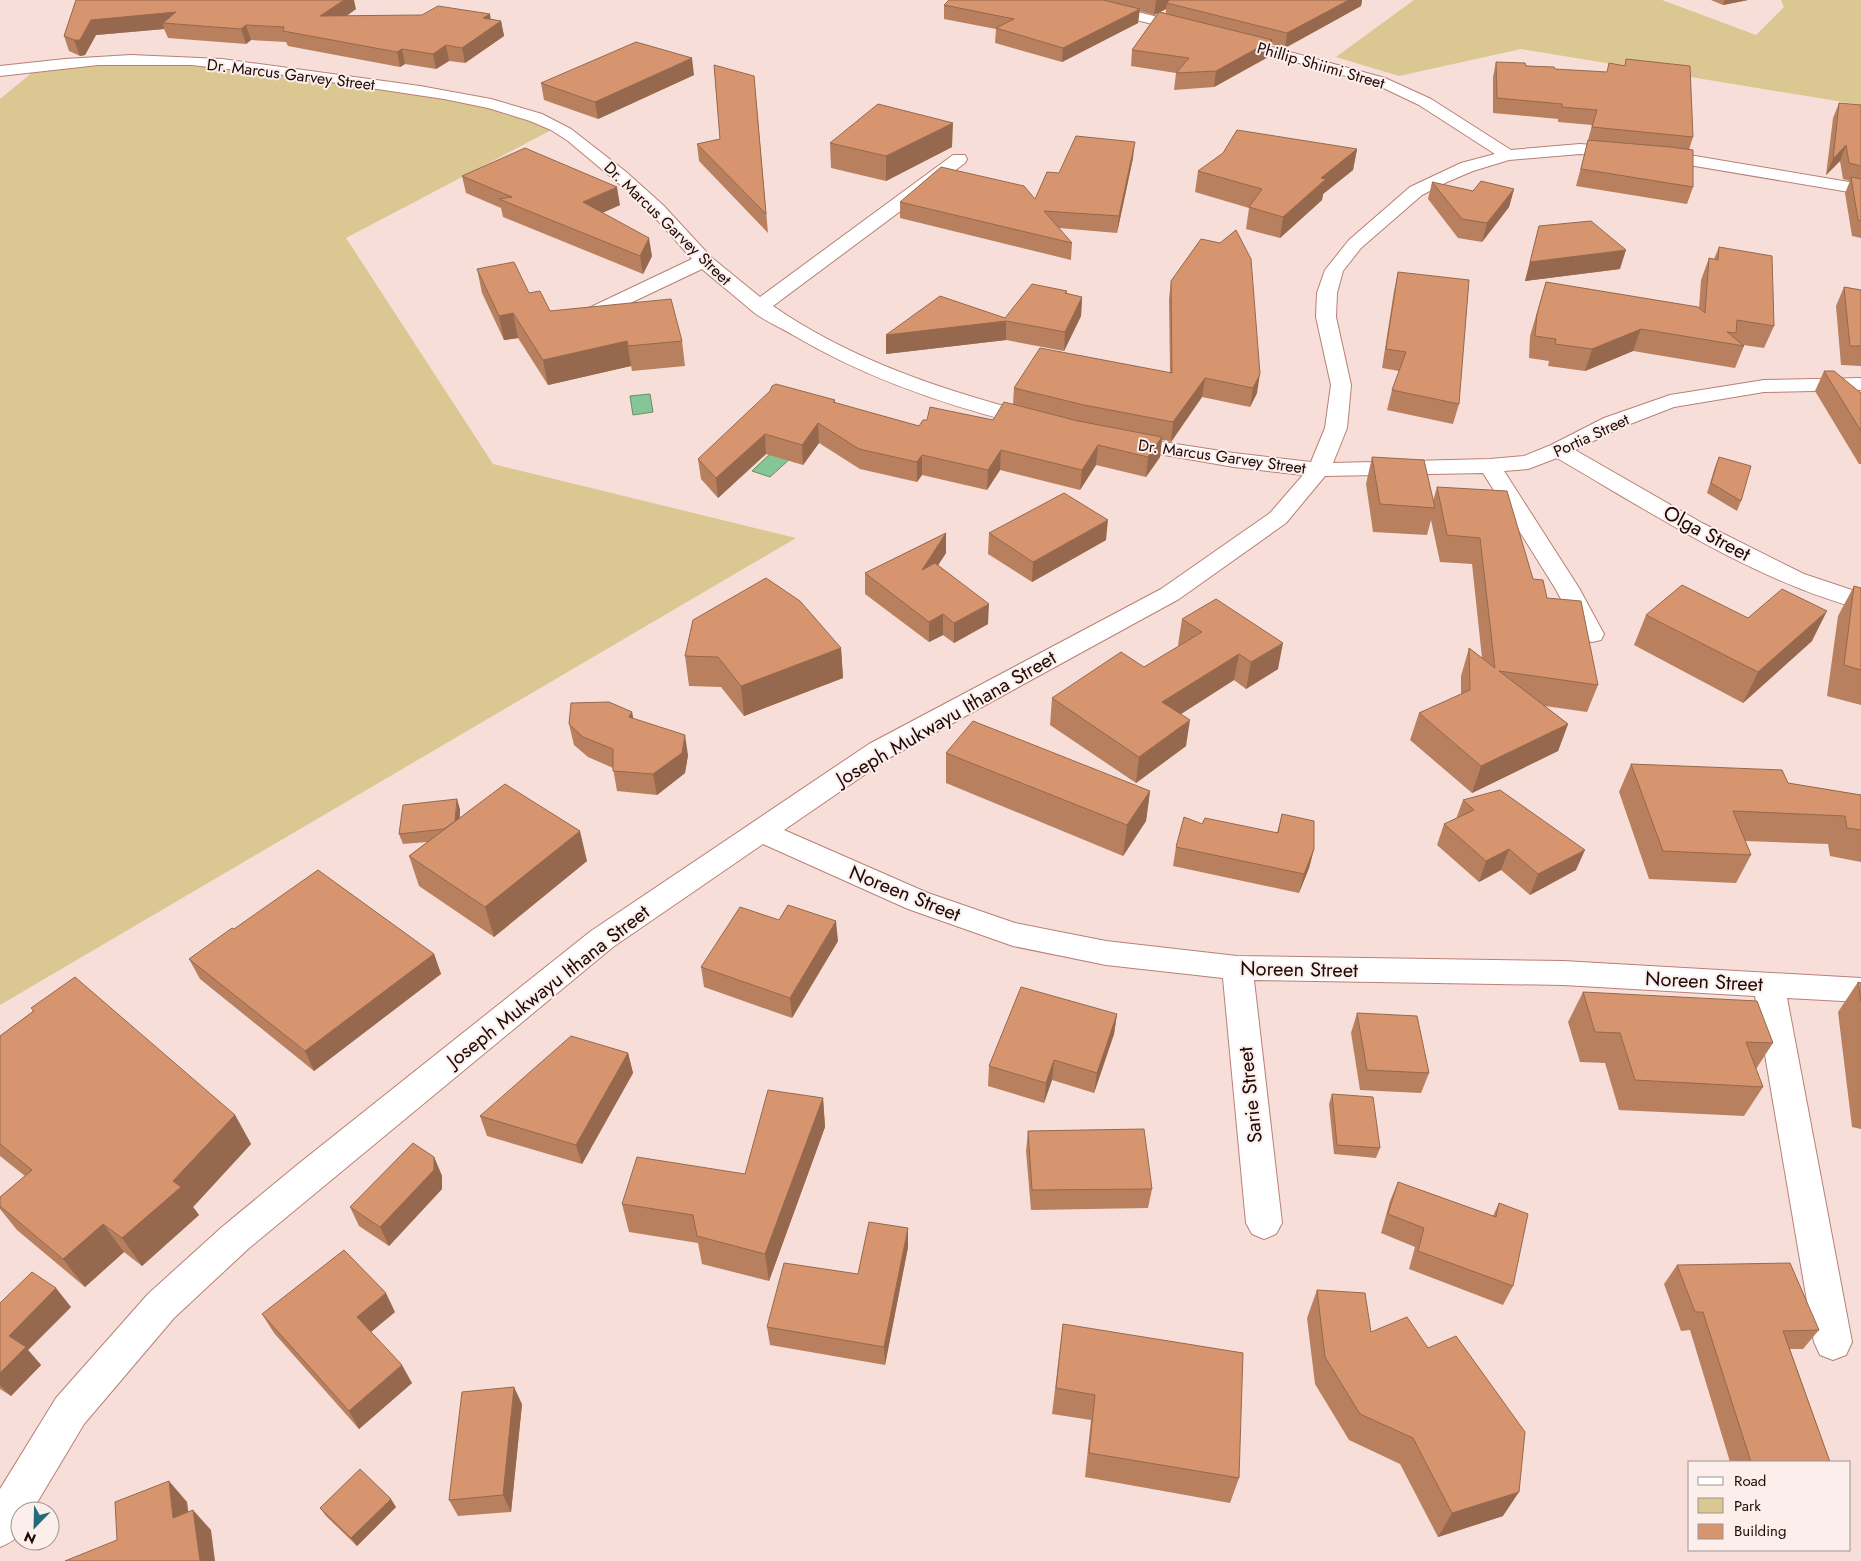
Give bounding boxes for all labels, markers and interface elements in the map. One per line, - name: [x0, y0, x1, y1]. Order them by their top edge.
- street label: Phillip Shiimi Street: [1254, 36, 1388, 95]
- street label: Dr. Marcus Garvey Street: [206, 53, 376, 96]
- street label: Dr. Marcus Garvey Street: [599, 156, 737, 290]
- street label: Portia Street: [1550, 408, 1633, 463]
- street label: Dr. Marcus Garvey Street: [1137, 433, 1307, 480]
- street label: Olga Street: [1658, 498, 1756, 569]
- street label: Joseph Mukwayu Ithana Street: [828, 643, 1062, 795]
- street label: Noreen Street: [845, 858, 965, 929]
- street label: Joseph Mukwayu Ithana Street: [439, 898, 656, 1077]
- street label: Noreen Street: [1240, 954, 1358, 985]
- street label: Noreen Street: [1644, 964, 1764, 999]
- street label: Sarie Street: [1231, 1045, 1270, 1145]
- legend: [1688, 1461, 1851, 1551]
- text: Road: [1734, 1470, 1766, 1492]
- text: Park: [1734, 1495, 1761, 1517]
- north arrow: [10, 1501, 60, 1551]
- text: Building: [1734, 1520, 1786, 1542]
- text: N: [21, 1527, 39, 1549]

